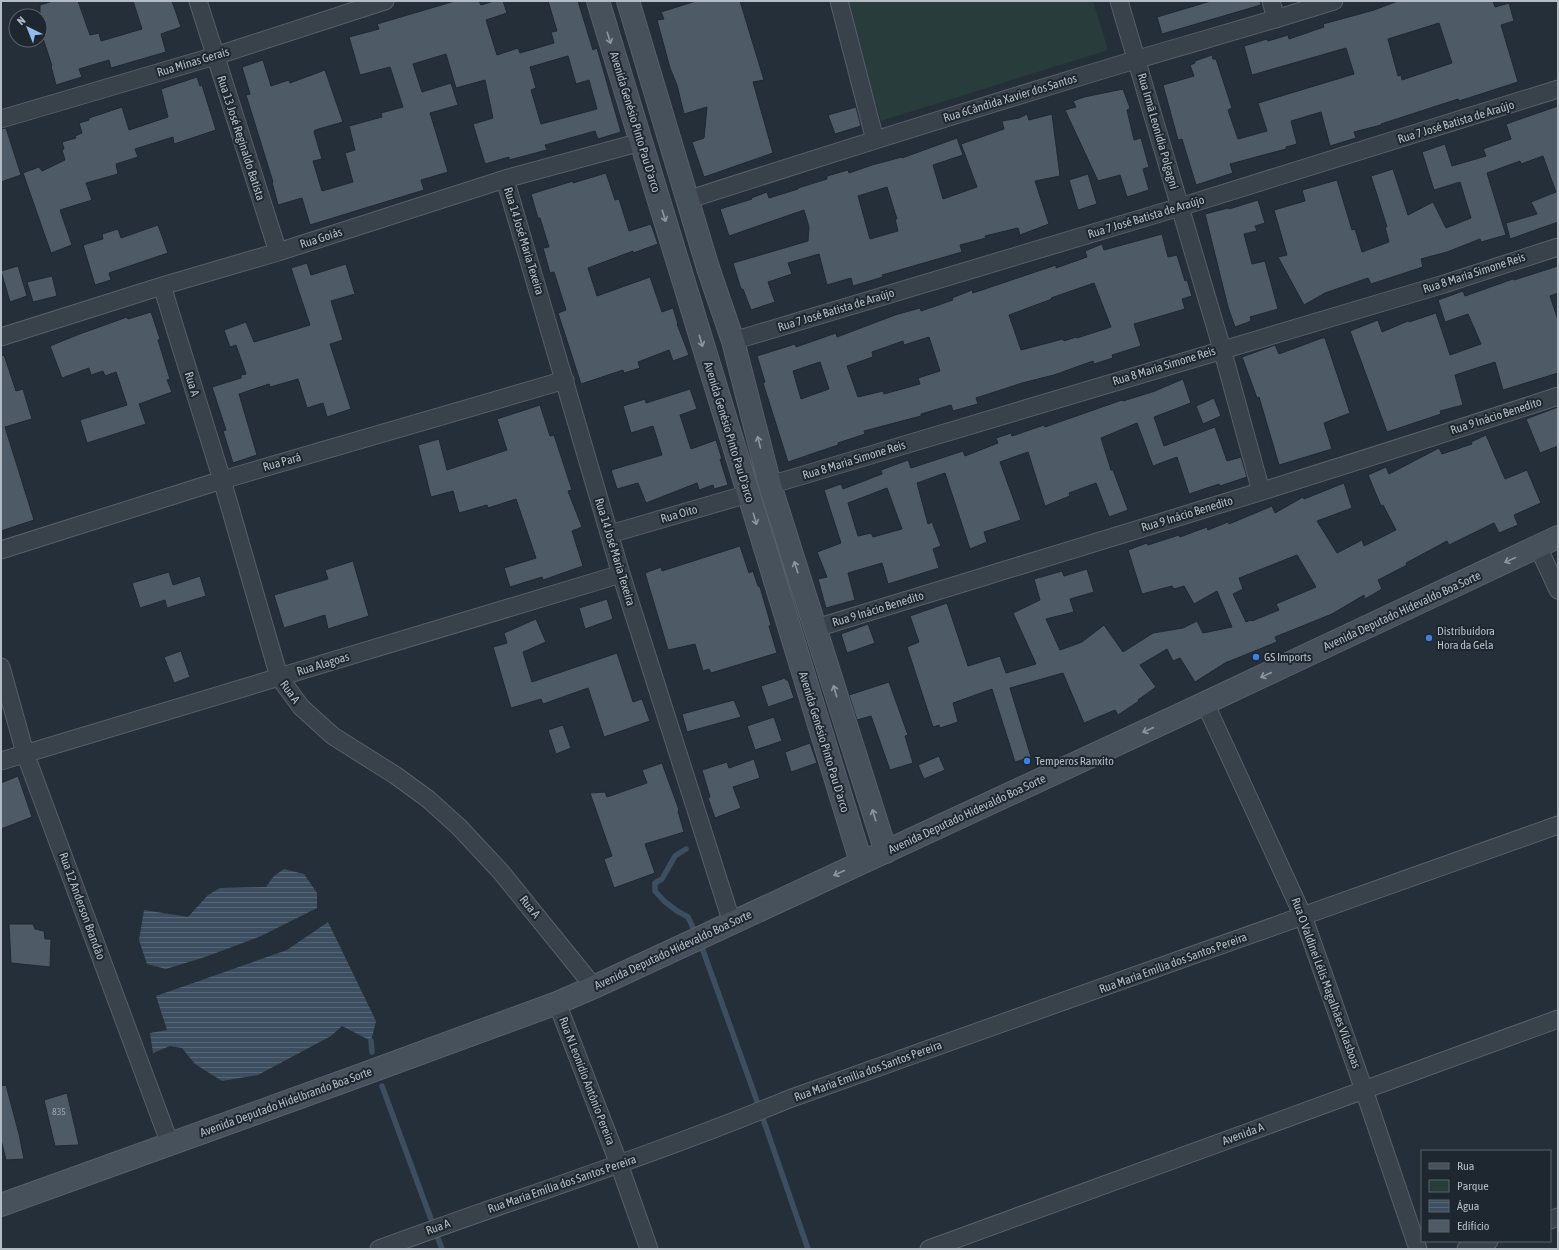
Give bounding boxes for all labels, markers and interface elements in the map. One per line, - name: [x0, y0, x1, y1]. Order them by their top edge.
- north arrow: [8, 8, 48, 48]
- text: N: [15, 14, 28, 27]
- one-way arrow: [606, 32, 613, 45]
- street label: Rua Minas Gerais: [155, 44, 231, 80]
- street label: Avenida Genésio Pinto Pau D'arco: [607, 50, 663, 194]
- street label: Rua 6Cândida Xavier dos Santos: [941, 71, 1079, 125]
- street label: Rua Irmã Leonidia Polgagni: [1135, 71, 1181, 191]
- street label: Rua 13 José Reginaldo Batista: [214, 74, 268, 202]
- street label: Rua 7 José Batista de Araújo: [1396, 97, 1516, 146]
- street label: Rua 14 José Maria Texeira: [501, 186, 547, 296]
- street label: Rua 7 José Batista de Araújo: [1086, 192, 1206, 241]
- one-way arrow: [661, 209, 668, 222]
- street label: Rua Goiás: [298, 225, 344, 251]
- street label: Rua 8 Maria Simone Reis: [1421, 250, 1527, 296]
- street label: Rua 7 José Batista de Araújo: [776, 285, 896, 334]
- one-way arrow: [698, 334, 705, 347]
- street label: Rua 8 Maria Simone Reis: [1111, 344, 1217, 388]
- street label: Avenida Genésio Pinto Pau D'arco: [701, 360, 757, 504]
- street label: Rua A: [182, 370, 202, 398]
- street label: Rua 9 Inácio Benedito: [1449, 395, 1544, 437]
- one-way arrow: [755, 436, 762, 449]
- street label: Rua 8 Maria Simone Reis: [801, 438, 907, 482]
- street label: Rua Pará: [261, 450, 303, 474]
- street label: Rua 9 Inácio Benedito: [1140, 493, 1235, 535]
- street label: Rua 14 José Maria Texeira: [592, 497, 638, 607]
- street label: Rua Oito: [659, 502, 699, 526]
- one-way arrow: [752, 512, 759, 525]
- one-way arrow: [1504, 557, 1516, 564]
- one-way arrow: [792, 561, 799, 574]
- street label: Avenida Deputado Hidevaldo Boa Sorte: [1321, 568, 1483, 654]
- street label: Rua 9 Inácio Benedito: [831, 588, 926, 630]
- place label: Distribuidora Hora da Gela: [1437, 624, 1495, 652]
- marker: Distribuidora Hora da Gela: [1424, 633, 1434, 643]
- street label: Rua Alagoas: [295, 649, 351, 679]
- place label: GS Imports: [1264, 650, 1311, 664]
- marker: GS Imports: [1251, 652, 1261, 662]
- street label: Avenida Genésio Pinto Pau D'arco: [796, 670, 852, 814]
- one-way arrow: [1260, 672, 1272, 679]
- street label: Rua A: [277, 678, 303, 706]
- one-way arrow: [831, 685, 838, 698]
- one-way arrow: [1142, 727, 1154, 734]
- place label: Temperos Ranxito: [1035, 754, 1114, 768]
- marker: Temperos Ranxito: [1022, 756, 1032, 766]
- street label: Avenida Deputado Hidevaldo Boa Sorte: [886, 771, 1048, 857]
- one-way arrow: [870, 809, 877, 822]
- street label: Rua 12 Anderson Brandão: [56, 851, 108, 962]
- one-way arrow: [834, 869, 846, 877]
- street label: Rua A: [517, 893, 543, 921]
- street label: Rua O Valdinei Lélis Magalhães Vilasboas: [1289, 896, 1363, 1070]
- street label: Avenida Deputado Hidevaldo Boa Sorte: [592, 907, 754, 993]
- street label: Rua Maria Emília dos Santos Pereira: [1097, 930, 1249, 996]
- street label: Rua N Leonidio Antônio Pereira: [556, 1015, 618, 1147]
- street label: Rua Maria Emília dos Santos Pereira: [792, 1038, 944, 1104]
- street label: Avenida Deputado Hidelbrando Boa Sorte: [198, 1064, 374, 1140]
- house number: 835: [52, 1106, 66, 1117]
- street label: Avenida A: [1220, 1120, 1266, 1148]
- legend: [1421, 1150, 1551, 1242]
- street label: Rua Maria Emília dos Santos Pereira: [486, 1152, 638, 1216]
- text: Rua: [1457, 1159, 1474, 1173]
- text: Parque: [1457, 1179, 1489, 1193]
- text: Água: [1457, 1199, 1479, 1213]
- street label: Rua A: [424, 1216, 452, 1238]
- text: Edifício: [1457, 1219, 1490, 1233]

